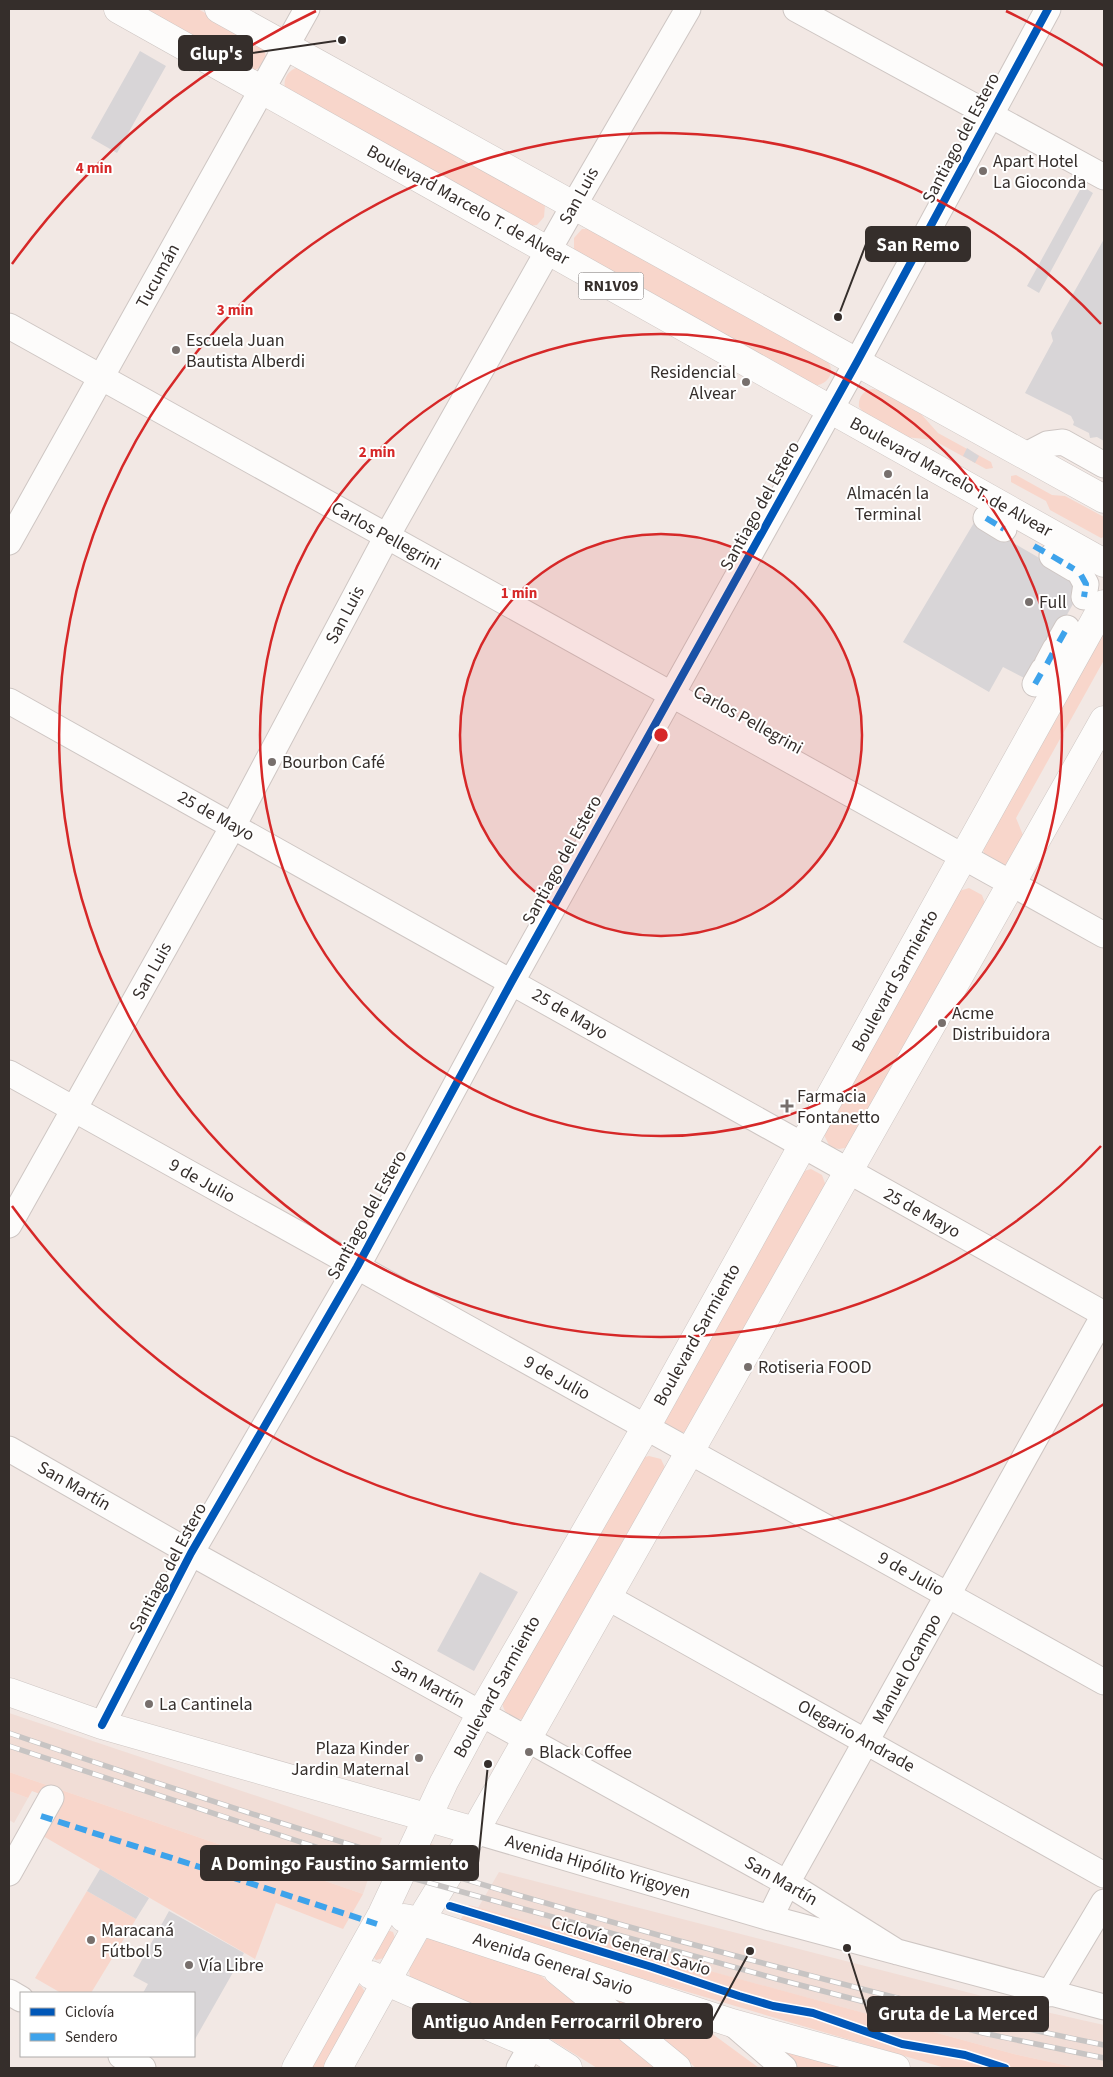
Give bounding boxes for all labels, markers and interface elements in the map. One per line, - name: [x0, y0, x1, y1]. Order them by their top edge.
- callout: Glup's: [179, 36, 252, 70]
- text: Glup's: [190, 41, 242, 68]
- street label: Santiago del Estero: [916, 68, 1006, 208]
- street label: Boulevard Marcelo T. de Alvear: [362, 139, 575, 272]
- place label: Apart Hotel La Gioconda: [993, 149, 1086, 195]
- text: 4 min: [76, 158, 112, 179]
- street label: San Luis: [553, 163, 605, 229]
- marker: Apart Hotel La Gioconda: [977, 165, 989, 177]
- callout: San Remo: [866, 227, 970, 261]
- text: San Remo: [876, 232, 960, 259]
- street label: Tucumán: [130, 239, 186, 313]
- road number: RN1V09: [578, 272, 644, 300]
- text: 3 min: [217, 300, 253, 321]
- place label: Escuela Juan Bautista Alberdi: [186, 328, 305, 374]
- marker: Escuela Juan Bautista Alberdi: [170, 344, 182, 356]
- place label: Residencial Alvear: [650, 360, 737, 406]
- marker: Residencial Alvear: [740, 376, 752, 388]
- street label: Boulevard Marcelo T. de Alvear: [845, 411, 1058, 544]
- street label: Santiago del Estero: [714, 437, 806, 575]
- text: 2 min: [359, 442, 395, 463]
- marker: Almacén la Terminal: [882, 468, 894, 480]
- place label: Almacén la Terminal: [847, 481, 929, 527]
- street label: Carlos Pellegrini: [327, 496, 445, 576]
- street label: San Luis: [319, 582, 371, 648]
- text: 1 min: [501, 583, 537, 604]
- place label: Full: [1039, 590, 1067, 615]
- marker: Full: [1023, 596, 1035, 608]
- street label: Carlos Pellegrini: [689, 680, 807, 760]
- centre of rings: [652, 726, 670, 744]
- place label: Bourbon Café: [282, 750, 385, 775]
- marker: Bourbon Café: [266, 756, 278, 768]
- street label: 25 de Mayo: [173, 785, 259, 847]
- street label: Santiago del Estero: [516, 791, 608, 929]
- street label: Boulevard Sarmiento: [845, 905, 945, 1057]
- street label: San Luis: [126, 938, 178, 1004]
- street label: 25 de Mayo: [527, 982, 613, 1046]
- place label: Acme Distribuidora: [952, 1001, 1050, 1047]
- marker: Acme Distribuidora: [936, 1017, 948, 1029]
- place label: Farmacia Fontanetto: [797, 1084, 880, 1130]
- marker: Farmacia Fontanetto: [781, 1100, 793, 1112]
- street label: Santiago del Estero: [321, 1146, 413, 1284]
- street label: 9 de Julio: [164, 1153, 240, 1209]
- street label: 25 de Mayo: [879, 1182, 965, 1244]
- street label: Boulevard Sarmiento: [647, 1259, 747, 1411]
- street label: 9 de Julio: [519, 1350, 595, 1406]
- place label: Rotiseria FOOD: [758, 1355, 872, 1380]
- marker: Rotiseria FOOD: [742, 1361, 754, 1373]
- street label: San Martín: [33, 1455, 115, 1517]
- street label: Santiago del Estero: [123, 1498, 213, 1638]
- street label: 9 de Julio: [873, 1546, 949, 1602]
- street label: Manuel Ocampo: [866, 1609, 948, 1729]
- street label: Boulevard Sarmiento: [447, 1611, 547, 1763]
- street label: San Martín: [387, 1653, 469, 1715]
- place label: La Cantinela: [159, 1692, 253, 1717]
- street label: Olegario Andrade: [793, 1693, 919, 1779]
- marker: La Cantinela: [143, 1698, 155, 1710]
- place label: Plaza Kinder Jardin Maternal: [291, 1736, 410, 1782]
- place label: Black Coffee: [539, 1740, 632, 1765]
- marker: Black Coffee: [523, 1746, 535, 1758]
- marker: Plaza Kinder Jardin Maternal: [413, 1752, 425, 1764]
- street label: Avenida Hipólito Yrigoyen: [502, 1829, 694, 1905]
- callout: A Domingo Faustino Sarmiento: [201, 1846, 478, 1880]
- street label: San Martín: [740, 1850, 822, 1912]
- text: A Domingo Faustino Sarmiento: [210, 1851, 469, 1878]
- street label: Ciclovía General Savio: [548, 1910, 714, 1982]
- place label: Maracaná Fútbol 5: [101, 1918, 174, 1964]
- street label: Avenida General Savio: [470, 1926, 636, 2002]
- marker: Maracaná Fútbol 5: [85, 1934, 97, 1946]
- place label: Vía Libre: [199, 1953, 264, 1978]
- marker: Vía Libre: [183, 1959, 195, 1971]
- legend: [20, 1992, 195, 2057]
- callout: Gruta de La Merced: [868, 1997, 1048, 2031]
- text: Gruta de La Merced: [878, 2001, 1038, 2028]
- text: Ciclovía: [65, 2002, 114, 2023]
- callout: Antiguo Anden Ferrocarril Obrero: [413, 2004, 712, 2038]
- text: Antiguo Anden Ferrocarril Obrero: [423, 2009, 702, 2036]
- text: Sendero: [65, 2027, 118, 2048]

